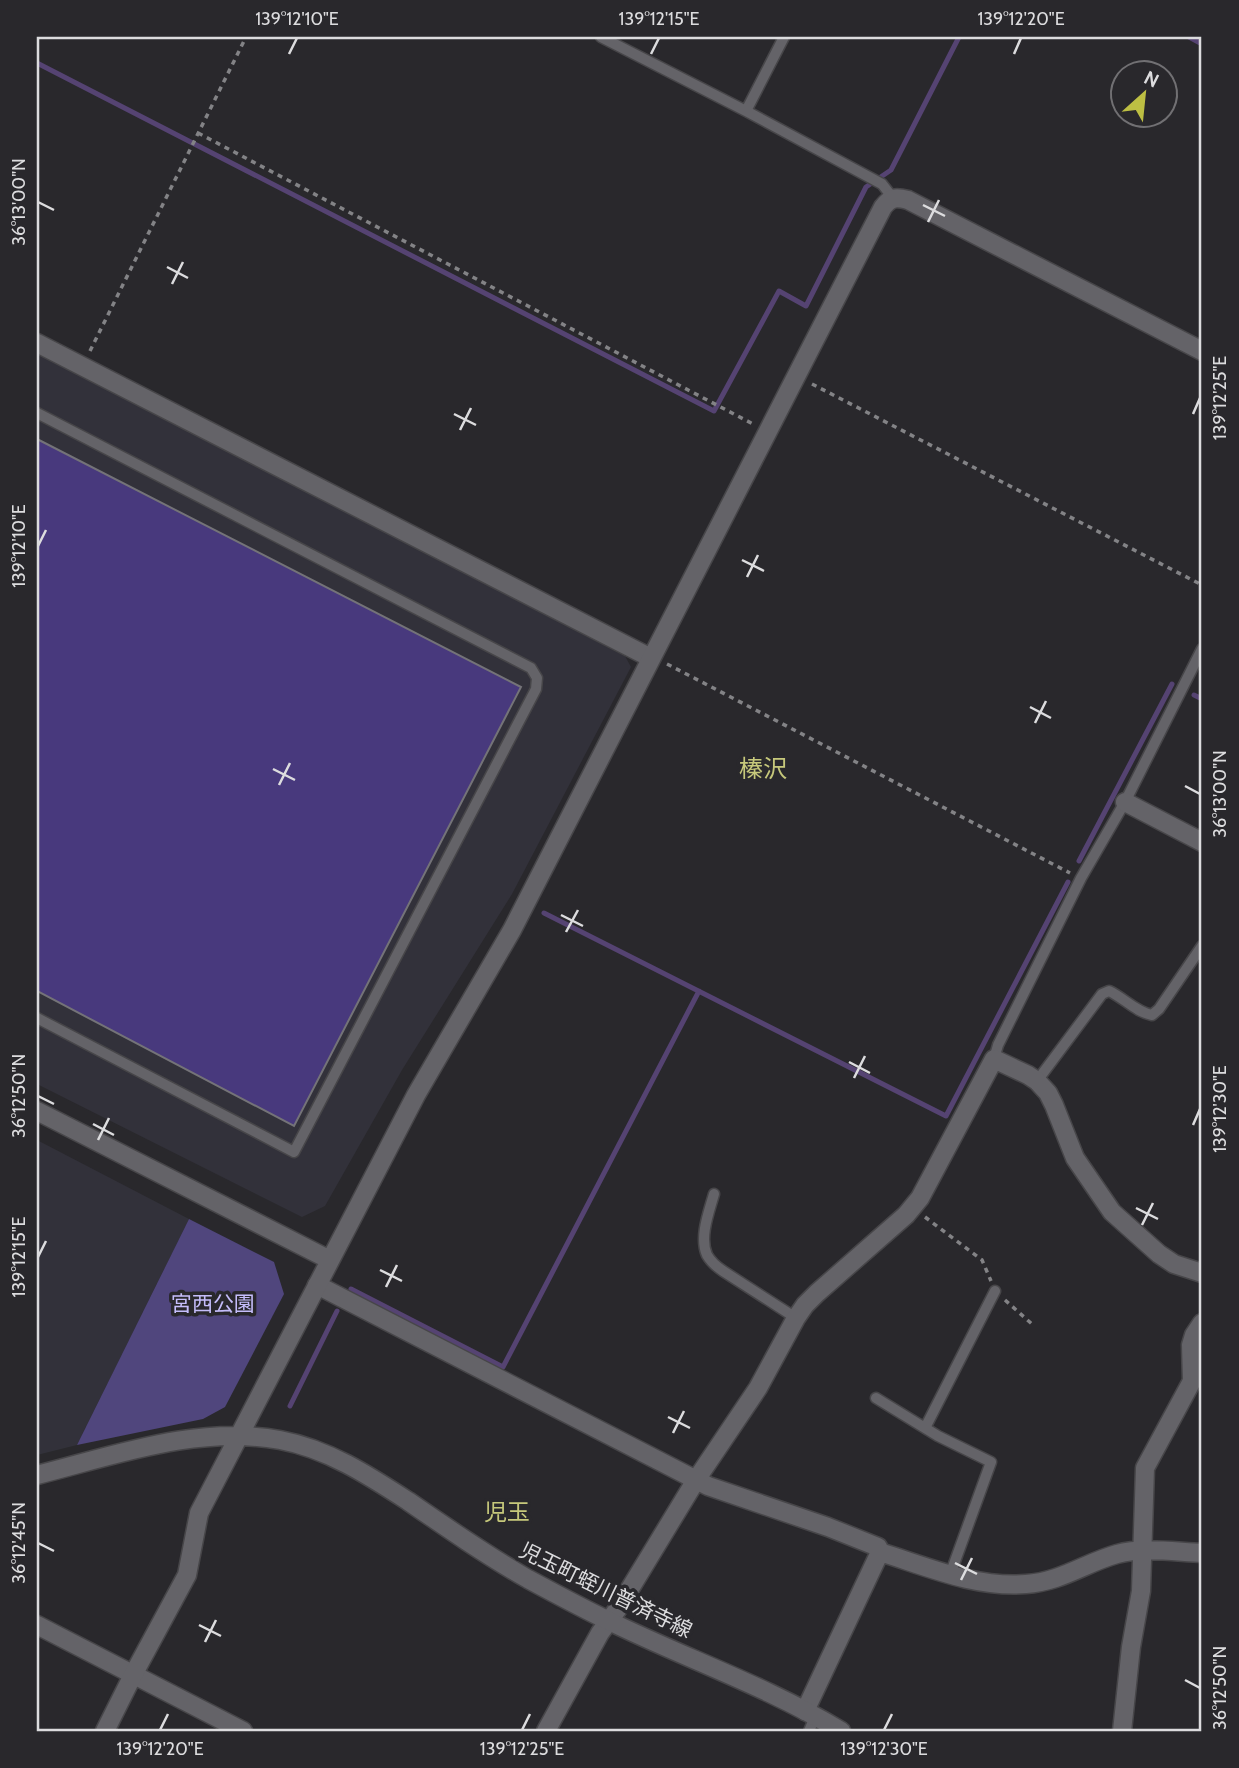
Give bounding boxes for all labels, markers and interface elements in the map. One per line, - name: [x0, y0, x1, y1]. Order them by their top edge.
- text: 139°12'10"E: [255, 8, 339, 30]
- text: 139°12'15"E: [619, 8, 699, 30]
- text: 139°12'20"E: [977, 8, 1065, 30]
- north arrow: [1110, 60, 1180, 130]
- text: N: [1140, 66, 1163, 93]
- text: 36°13'00"N: [8, 158, 30, 246]
- text: 139°12'25"E: [1209, 356, 1231, 440]
- text: 139°12'10"E: [8, 504, 30, 588]
- text: 36°13'00"N: [1209, 750, 1231, 838]
- district label: 榛沢: [739, 754, 787, 783]
- text: 36°12'50"N: [8, 1054, 30, 1138]
- text: 139°12'30"E: [1209, 1065, 1231, 1153]
- text: 139°12'15"E: [8, 1217, 30, 1297]
- park label: 宮西公園: [171, 1291, 255, 1316]
- district label: 児玉: [484, 1498, 530, 1526]
- text: 36°12'45"N: [8, 1502, 30, 1584]
- street label: 児玉町蛭川普済寺線: [516, 1537, 696, 1643]
- text: 36°12'50"N: [1209, 1646, 1231, 1730]
- text: 139°12'20"E: [116, 1738, 204, 1760]
- text: 139°12'25"E: [480, 1738, 564, 1760]
- text: 139°12'30"E: [840, 1738, 928, 1760]

